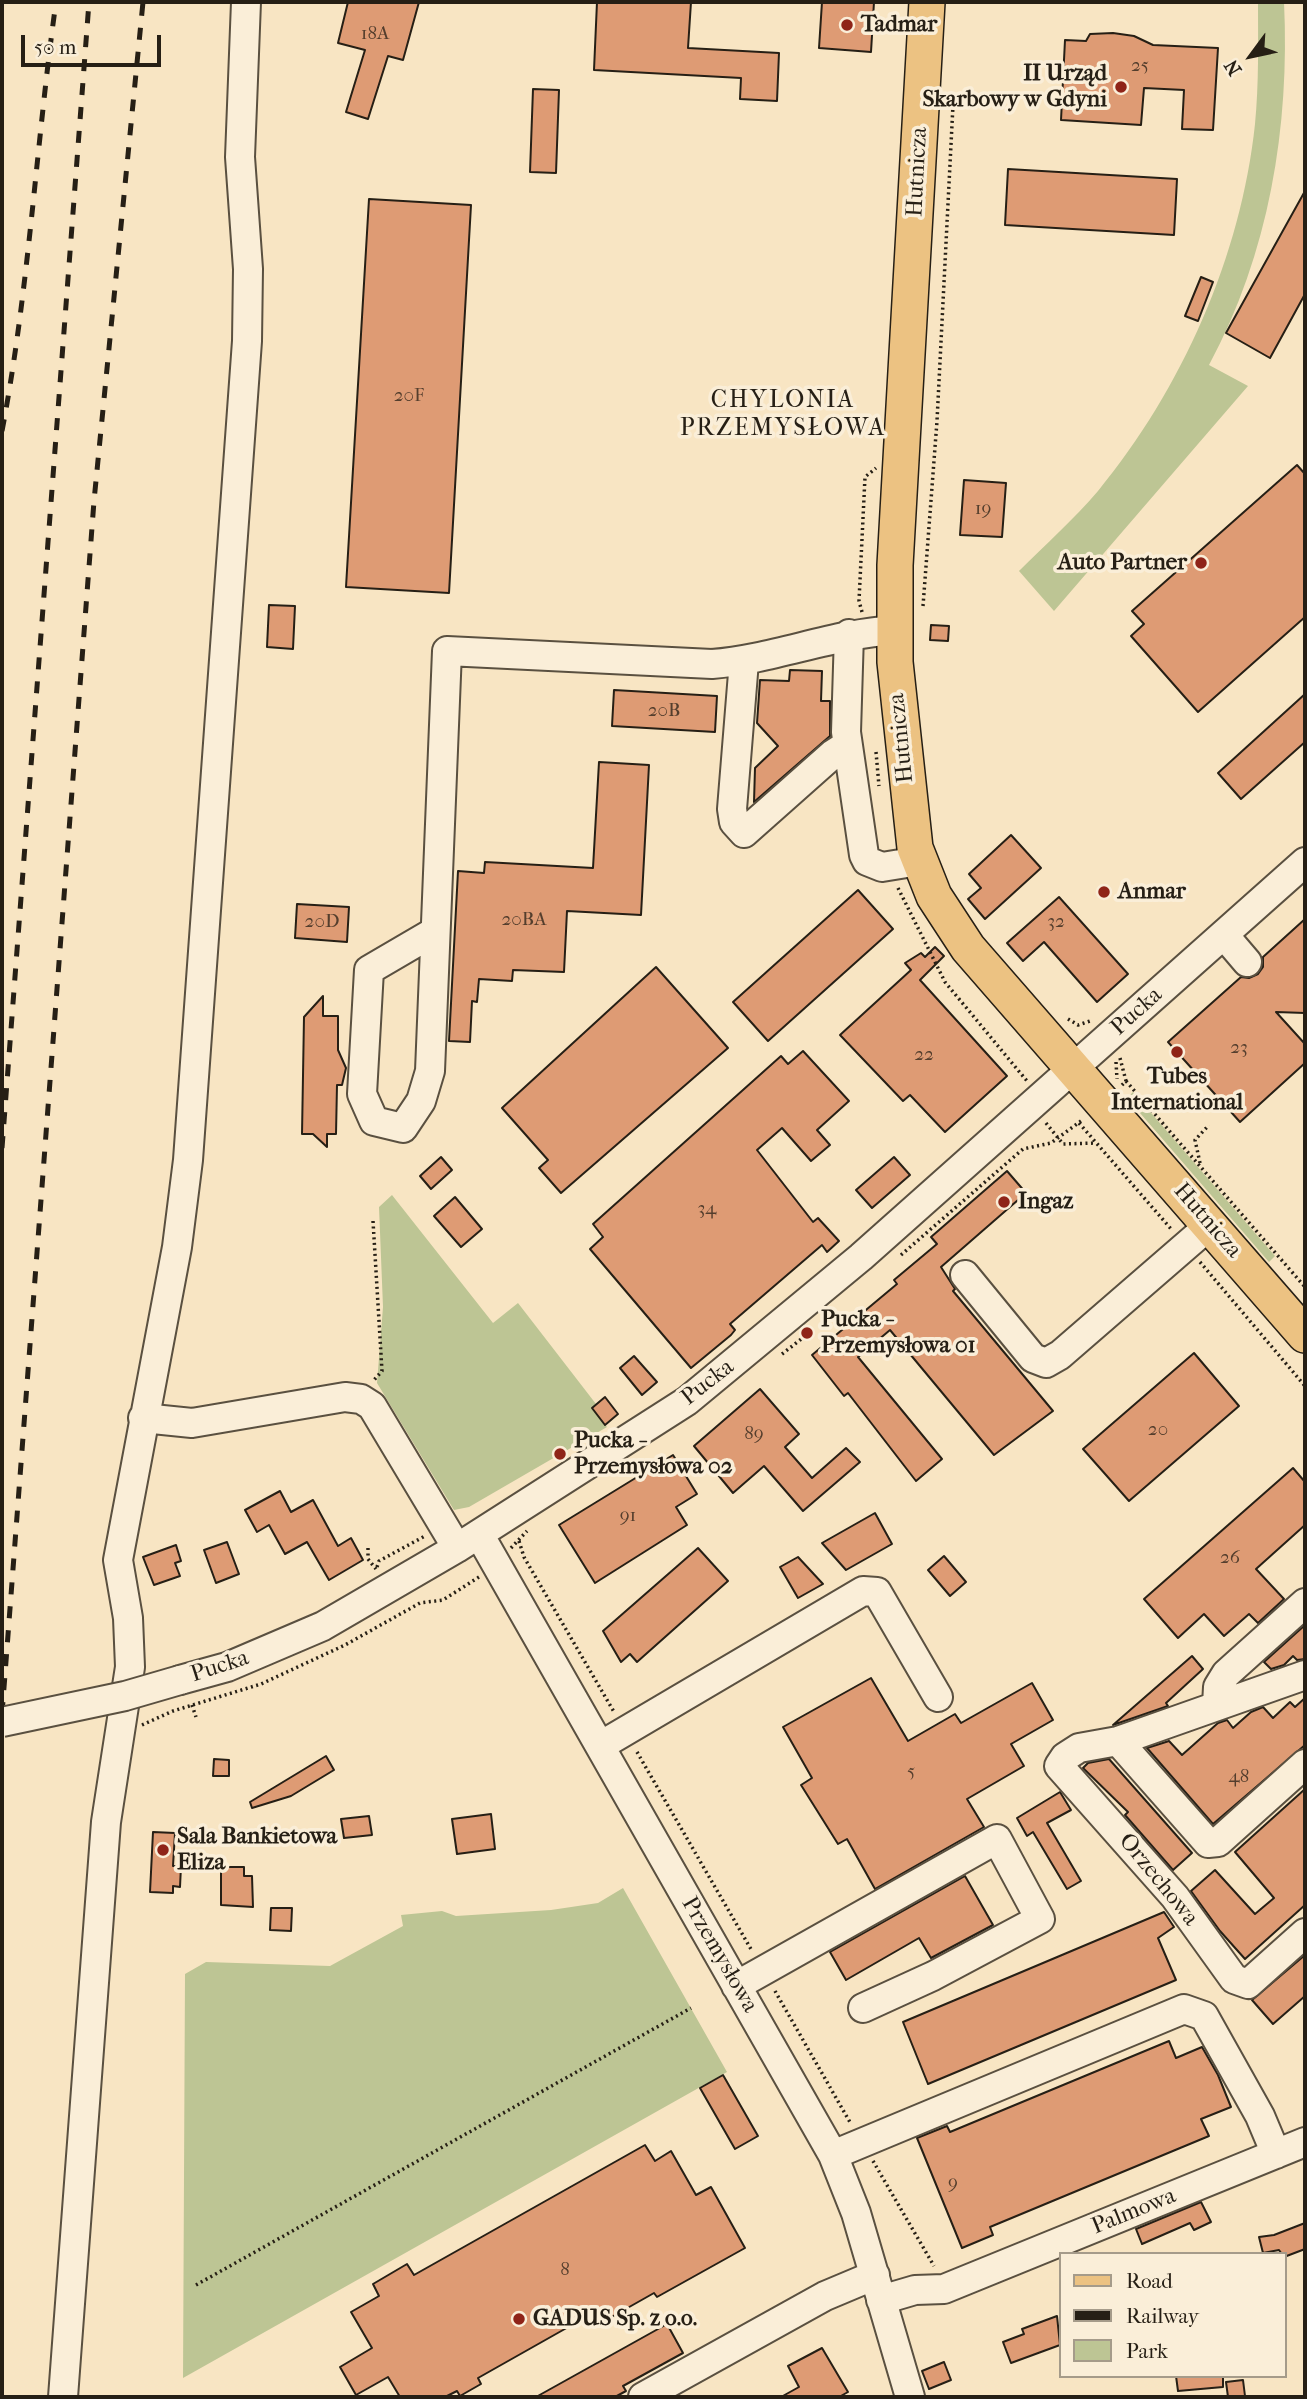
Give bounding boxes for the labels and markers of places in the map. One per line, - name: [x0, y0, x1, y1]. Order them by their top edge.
- place label: Tadmar: [861, 11, 937, 39]
- marker: Tadmar: [839, 17, 855, 33]
- place label: II Urząd Skarbowy w Gdyni: [922, 60, 1107, 114]
- marker: II Urząd Skarbowy w Gdyni: [1113, 79, 1129, 95]
- place label: Auto Partner: [1058, 549, 1187, 577]
- marker: Auto Partner: [1193, 555, 1209, 571]
- place label: Anmar: [1118, 878, 1186, 906]
- marker: Anmar: [1096, 884, 1112, 900]
- marker: Tubes International: [1169, 1044, 1185, 1060]
- place label: Tubes International: [1111, 1063, 1243, 1117]
- place label: Ingaz: [1018, 1188, 1073, 1216]
- marker: Ingaz: [996, 1194, 1012, 1210]
- place label: Pucka - Przemysłowa 01: [821, 1306, 976, 1360]
- marker: Pucka - Przemysłowa 01: [799, 1325, 815, 1341]
- place label: Pucka - Przemysłowa 02: [574, 1427, 733, 1481]
- marker: Pucka - Przemysłowa 02: [552, 1446, 568, 1462]
- place label: Sala Bankietowa Eliza: [177, 1823, 337, 1877]
- marker: Sala Bankietowa Eliza: [155, 1842, 171, 1858]
- place label: GADUS Sp. z o.o.: [533, 2305, 697, 2333]
- marker: GADUS Sp. z o.o.: [511, 2311, 527, 2327]

